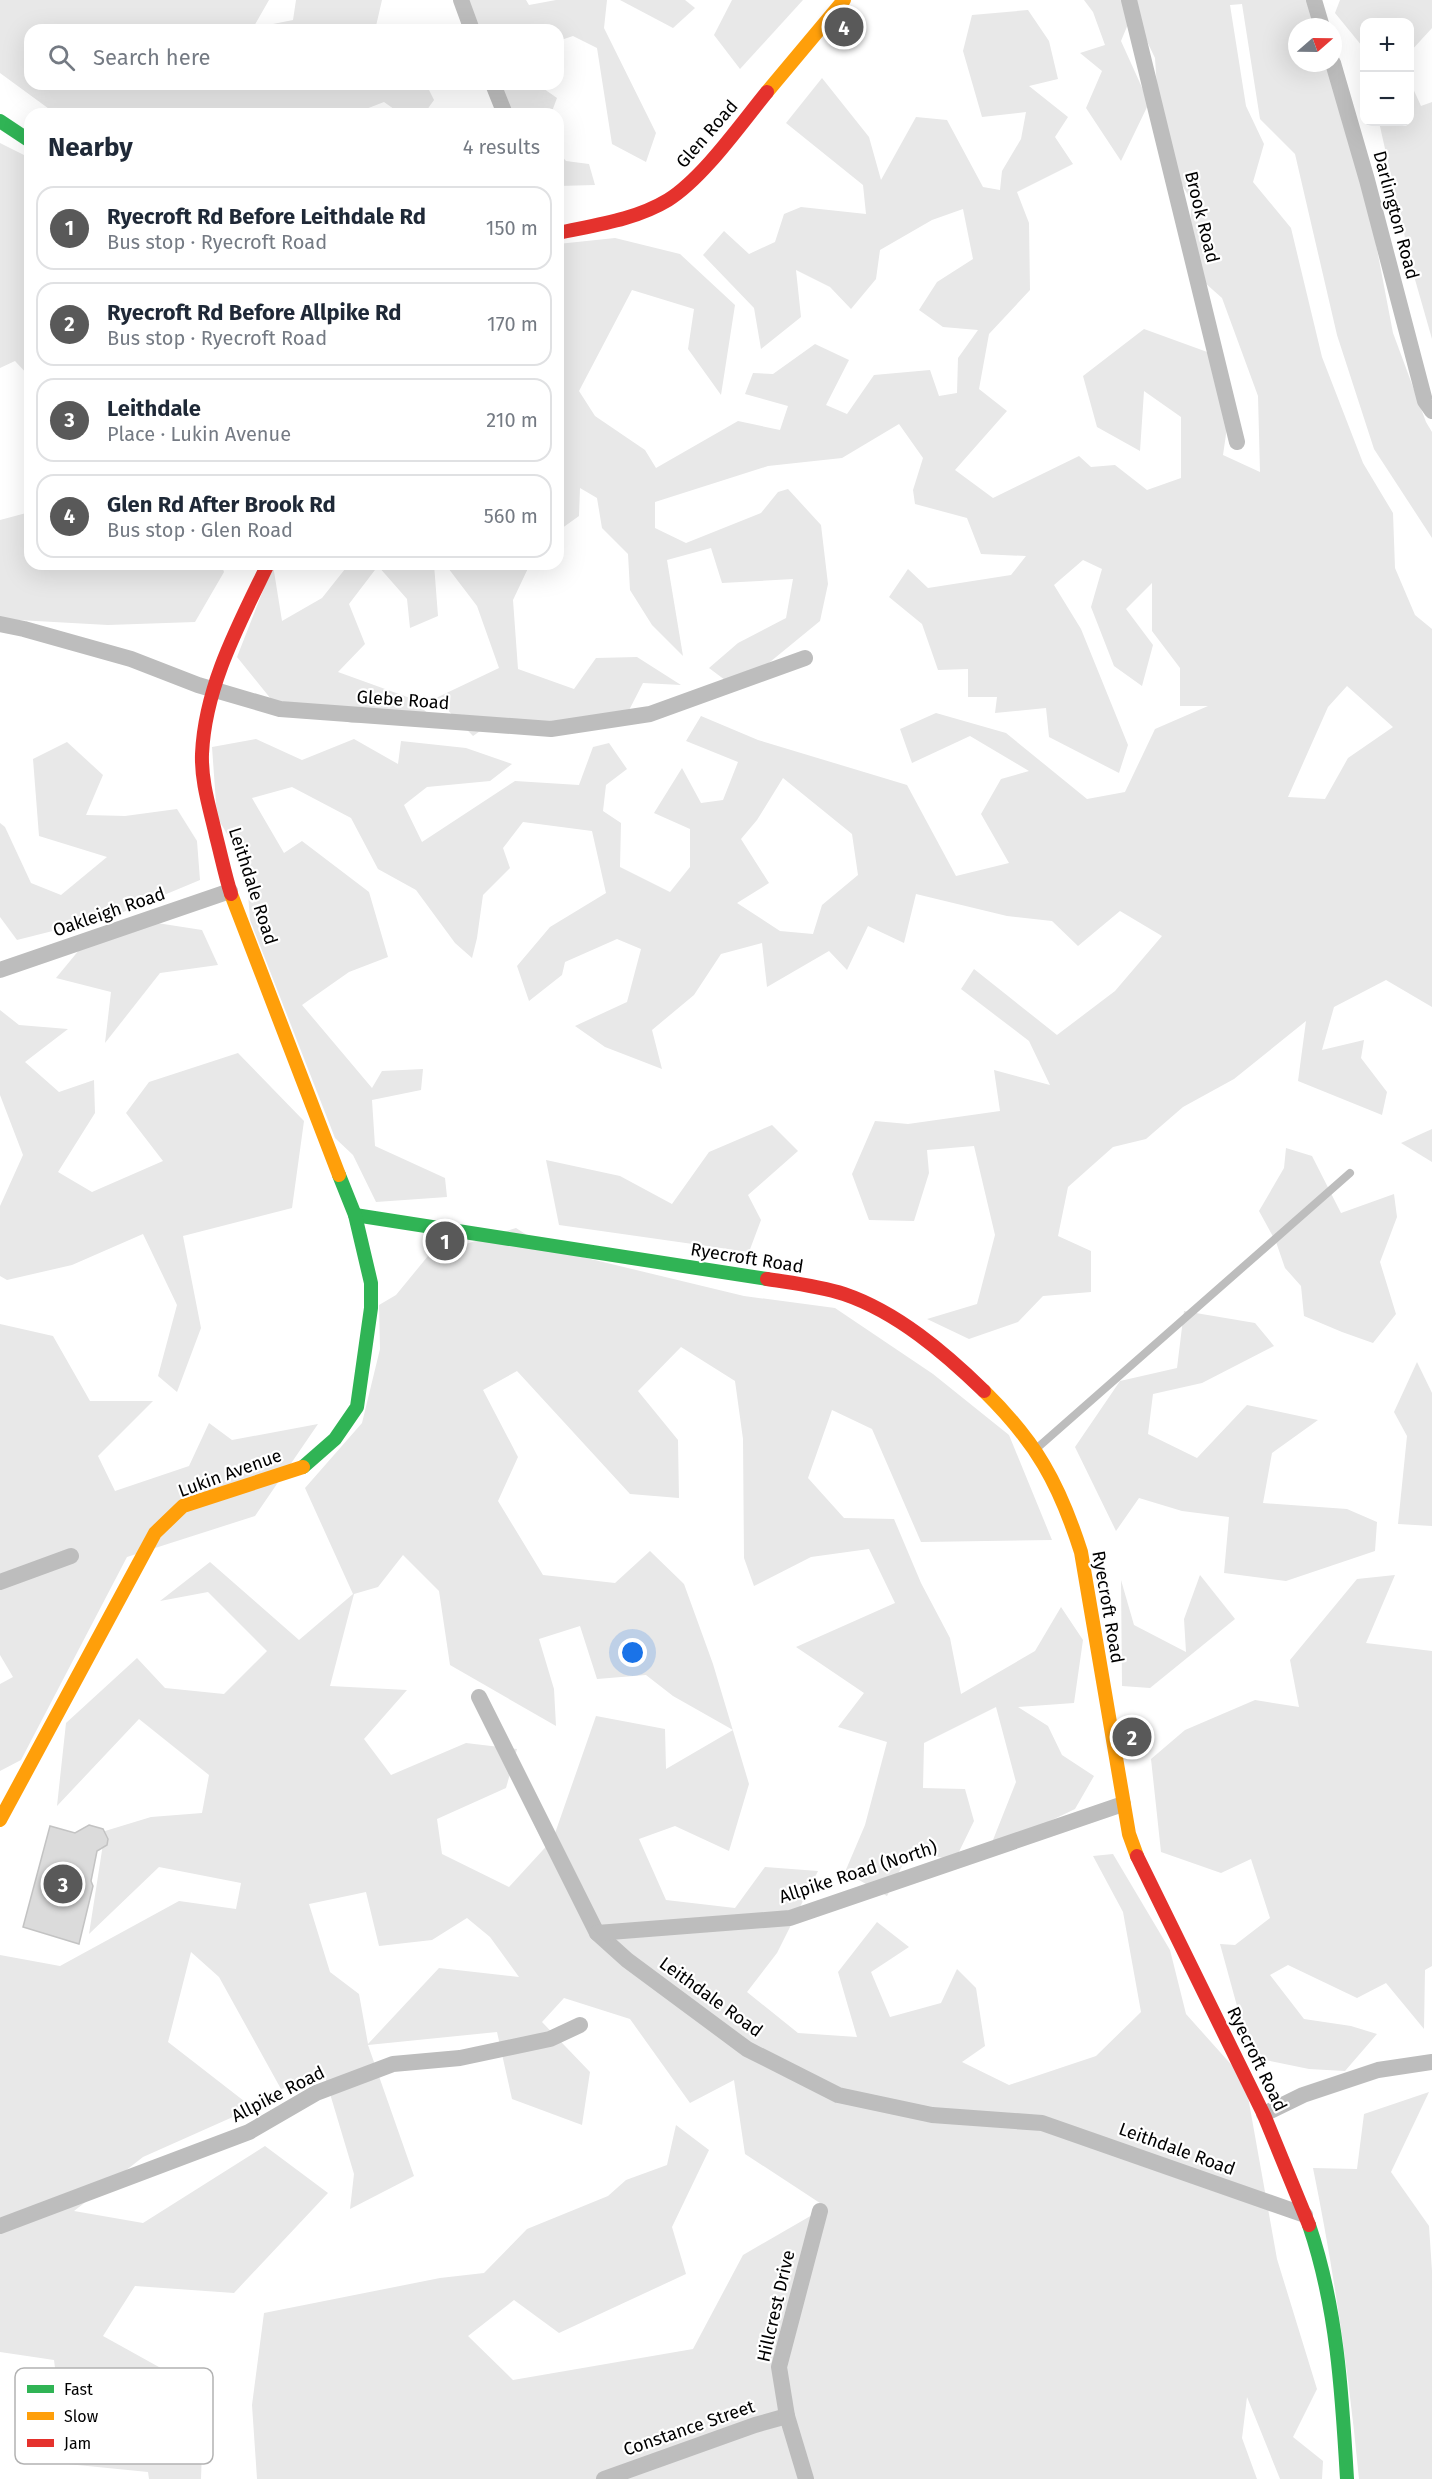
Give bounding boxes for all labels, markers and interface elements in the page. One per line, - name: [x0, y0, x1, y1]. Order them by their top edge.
- pin: 4: [824, 4, 864, 50]
- north arrow: [1288, 18, 1342, 72]
- map controls: [1360, 18, 1414, 126]
- button: +: [1360, 18, 1414, 72]
- search box: [24, 24, 564, 90]
- icon: search: [45, 41, 78, 74]
- text: Search here: [93, 44, 211, 71]
- button: −: [1360, 72, 1414, 126]
- street label: Glen Road: [671, 95, 743, 173]
- text: Nearby: [48, 132, 133, 163]
- text: 4 results: [463, 135, 540, 159]
- street label: Darlington Road: [1368, 148, 1424, 282]
- street label: Brook Road: [1180, 169, 1224, 265]
- text: Ryecroft Rd Before Leithdale Rd: [107, 203, 426, 230]
- text: 1: [65, 216, 74, 240]
- text: 150 m: [486, 216, 538, 240]
- text: Bus stop · Ryecroft Road: [107, 230, 327, 254]
- text: Ryecroft Rd Before Allpike Rd: [107, 299, 401, 326]
- text: 2: [64, 312, 75, 336]
- text: 170 m: [487, 312, 538, 336]
- text: Bus stop · Ryecroft Road: [107, 326, 327, 350]
- text: Leithdale: [107, 395, 201, 422]
- text: 3: [64, 408, 75, 432]
- text: 210 m: [486, 408, 538, 432]
- text: Place · Lukin Avenue: [107, 422, 291, 446]
- text: Glen Rd After Brook Rd: [107, 491, 336, 518]
- text: 4: [64, 504, 75, 528]
- text: 560 m: [484, 504, 538, 528]
- text: Bus stop · Glen Road: [107, 518, 293, 542]
- street label: Glebe Road: [356, 686, 450, 714]
- street label: Leithdale Road: [224, 825, 282, 947]
- street label: Oakleigh Road: [50, 882, 168, 942]
- pin: 1: [426, 1218, 464, 1264]
- street label: Ryecroft Road: [689, 1238, 805, 1278]
- street label: Lukin Avenue: [175, 1444, 285, 1502]
- street label: Ryecroft Road: [1087, 1549, 1129, 1665]
- your location: [618, 1638, 647, 1667]
- pin: 2: [1112, 1714, 1152, 1760]
- street label: Allpike Road (North): [776, 1836, 940, 1908]
- pin: 3: [44, 1862, 82, 1906]
- street label: Leithdale Road: [655, 1952, 767, 2042]
- street label: Ryecroft Road: [1222, 2003, 1292, 2115]
- street label: Allpike Road: [228, 2061, 328, 2127]
- street label: Leithdale Road: [1116, 2118, 1238, 2180]
- street label: Hillcrest Drive: [752, 2248, 800, 2364]
- legend: [15, 2368, 213, 2464]
- text: Fast: [64, 2380, 93, 2399]
- street label: Constance Street: [620, 2395, 758, 2461]
- text: Slow: [64, 2407, 99, 2426]
- text: Jam: [64, 2434, 91, 2453]

